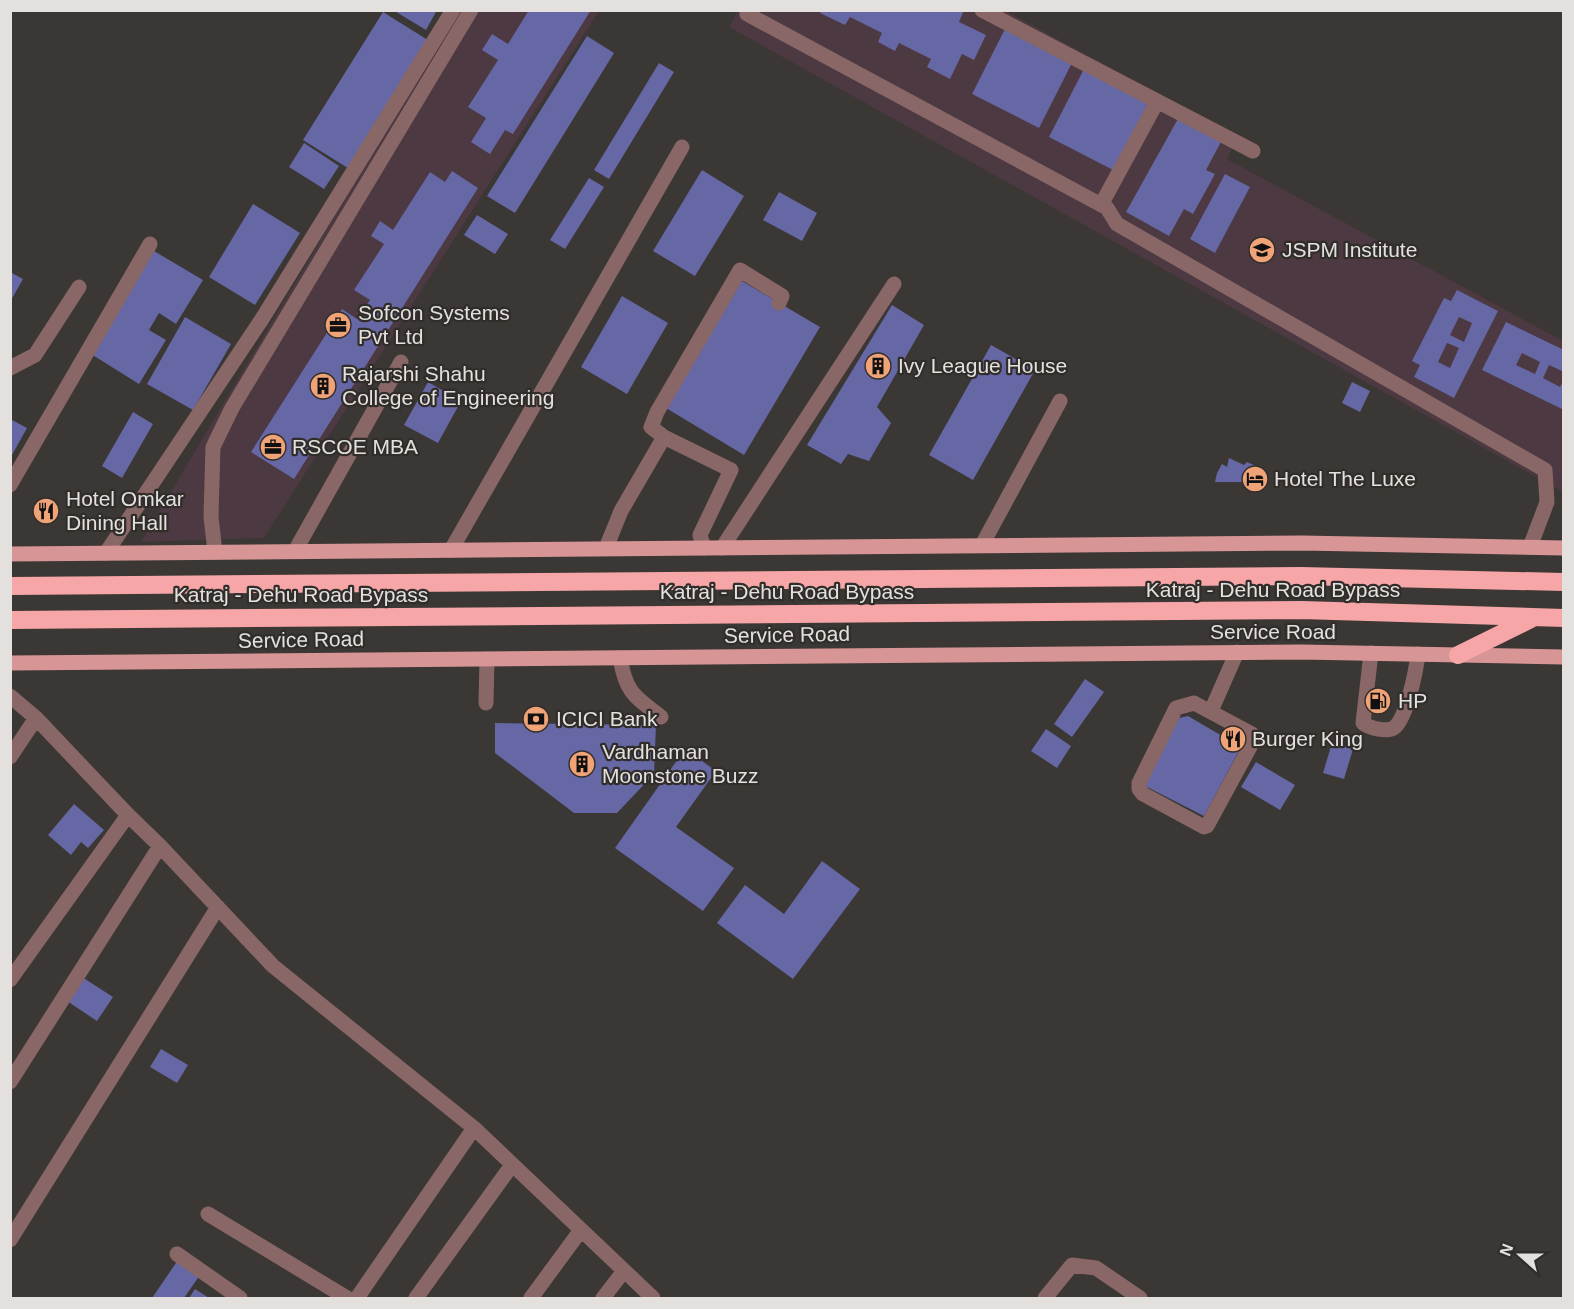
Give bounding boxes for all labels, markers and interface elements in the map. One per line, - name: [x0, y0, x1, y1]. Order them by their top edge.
- school or university icon: JSPM Institute: [1247, 235, 1277, 265]
- place label: JSPM Institute: [1282, 238, 1417, 261]
- place label: Sofcon Systems Pvt Ltd: [358, 301, 510, 348]
- office icon: Sofcon Systems Pvt Ltd: [323, 310, 353, 340]
- building icon: Ivy League House: [863, 351, 893, 381]
- place label: Ivy League House: [898, 354, 1067, 377]
- place label: Rajarshi Shahu College of Engineering: [342, 362, 554, 409]
- building icon: Rajarshi Shahu College of Engineering: [308, 371, 338, 401]
- office icon: RSCOE MBA: [258, 432, 288, 462]
- place label: RSCOE MBA: [292, 435, 418, 458]
- hotel icon: Hotel The Luxe: [1240, 464, 1270, 494]
- place label: Hotel The Luxe: [1274, 467, 1416, 490]
- place label: Hotel Omkar Dining Hall: [66, 487, 184, 534]
- restaurant icon: Hotel Omkar Dining Hall: [31, 496, 61, 526]
- street label: Katraj - Dehu Road Bypass: [1146, 578, 1400, 601]
- street label: Katraj - Dehu Road Bypass: [660, 580, 914, 603]
- street label: Katraj - Dehu Road Bypass: [174, 583, 428, 606]
- street label: Service Road: [1210, 620, 1336, 643]
- street label: Service Road: [724, 622, 850, 647]
- street label: Service Road: [238, 627, 364, 652]
- fuel station icon: HP: [1363, 686, 1393, 716]
- place label: HP: [1398, 689, 1427, 712]
- bank icon: ICICI Bank: [521, 704, 551, 734]
- place label: ICICI Bank: [556, 707, 658, 730]
- restaurant icon: Burger King: [1218, 724, 1248, 754]
- place label: Burger King: [1252, 727, 1363, 750]
- place label: Vardhaman Moonstone Buzz: [602, 740, 758, 787]
- building icon: Vardhaman Moonstone Buzz: [567, 749, 597, 779]
- north arrow: [1490, 1225, 1550, 1285]
- text: N: [1496, 1241, 1516, 1258]

